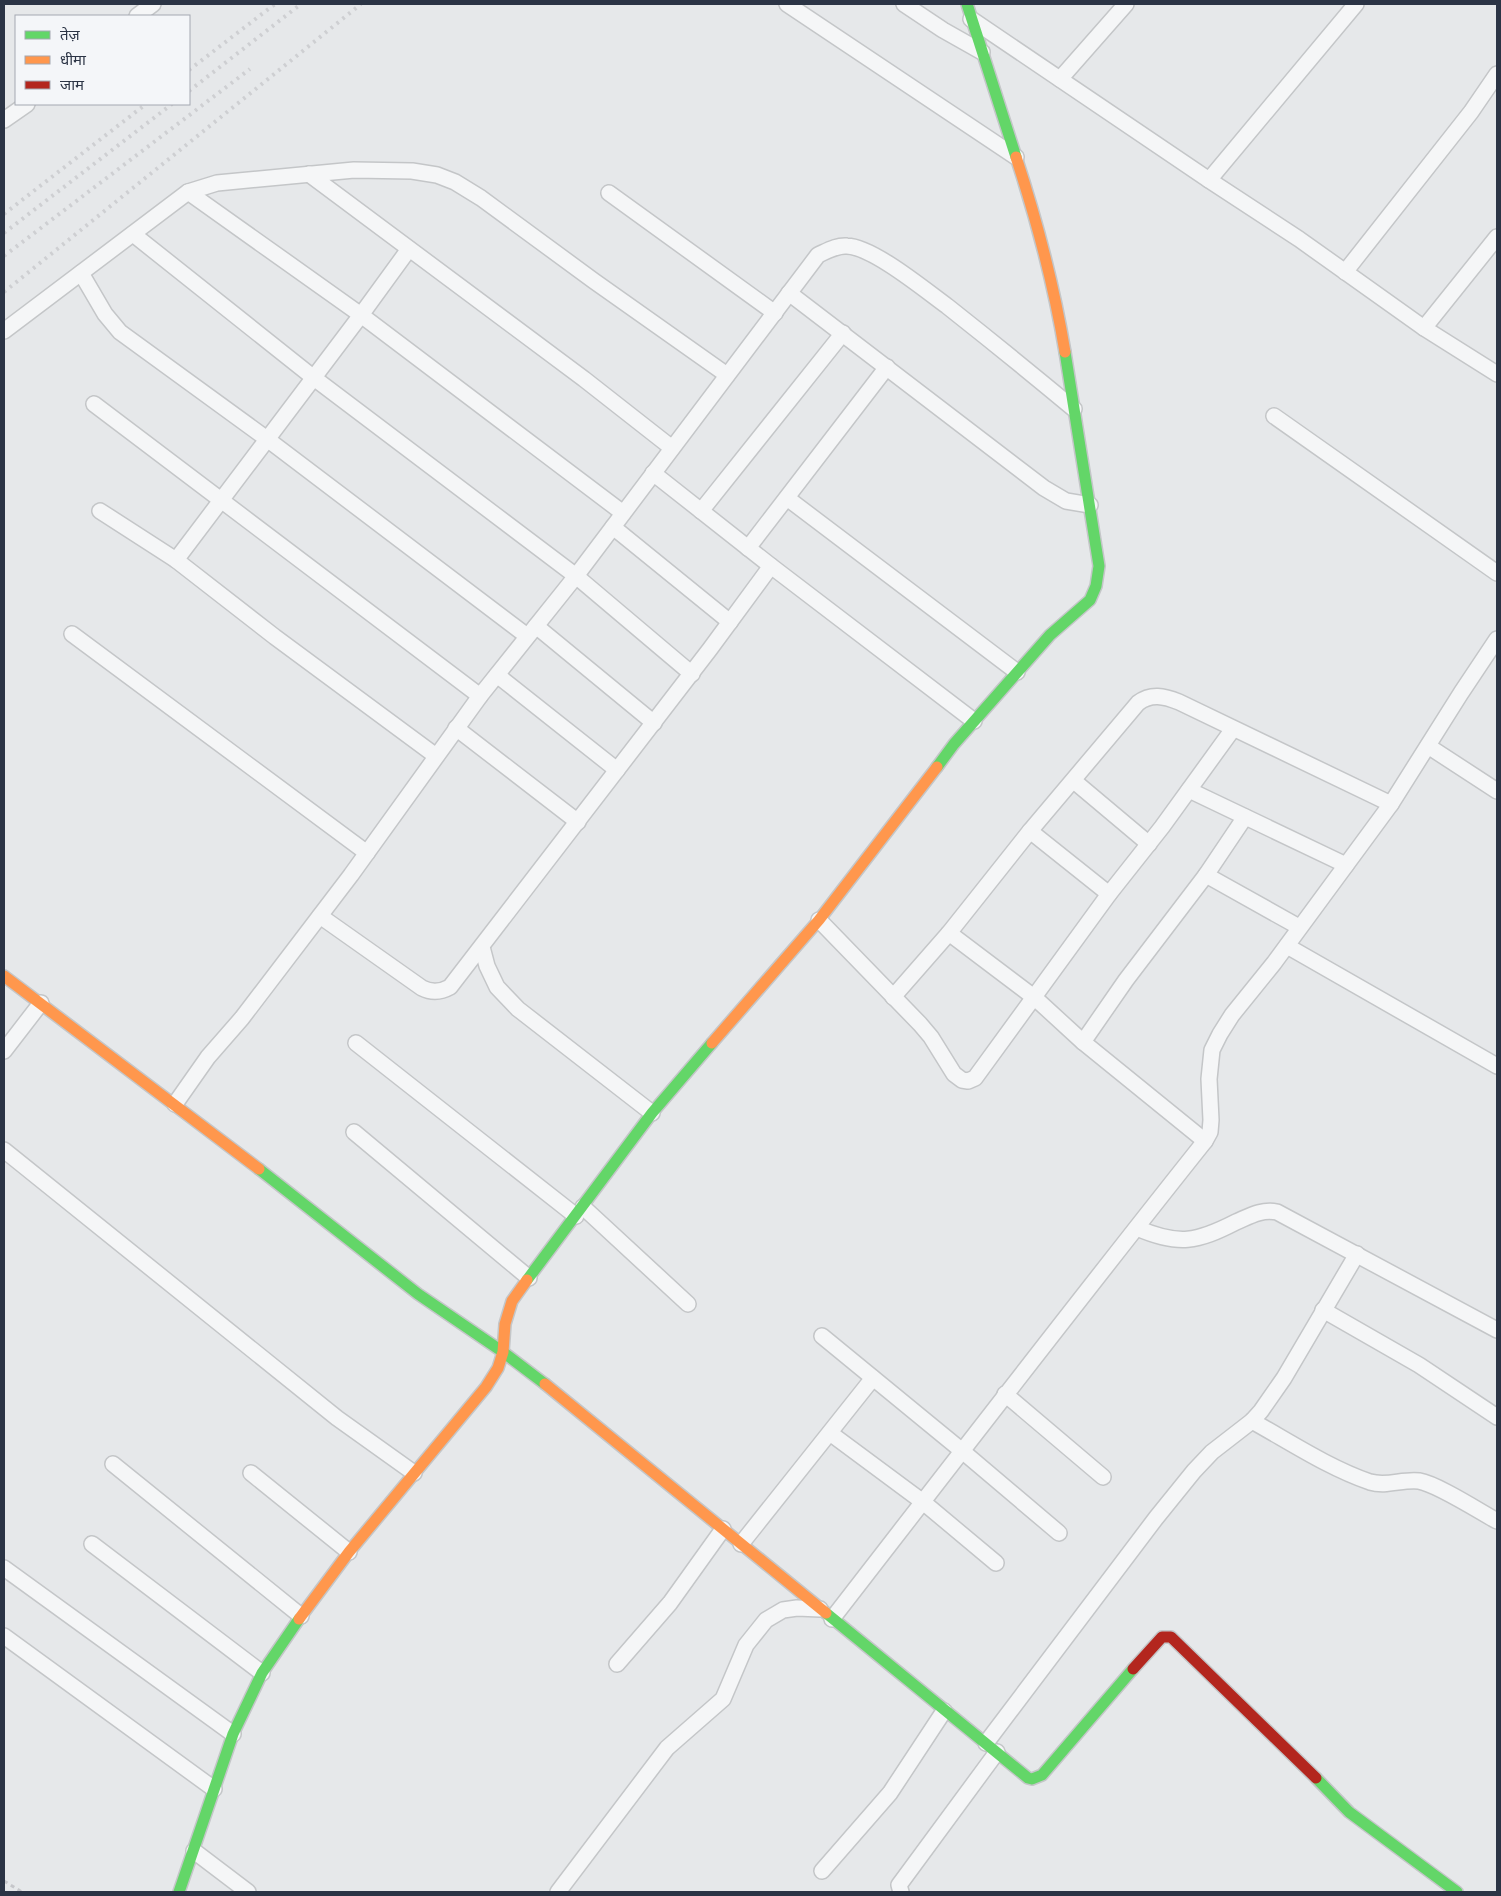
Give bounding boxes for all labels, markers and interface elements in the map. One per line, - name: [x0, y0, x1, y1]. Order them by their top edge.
- legend: [15, 15, 190, 105]
- text: तेज़: [60, 26, 81, 43]
- text: धीमा: [60, 51, 87, 68]
- text: जाम: [60, 76, 85, 93]

